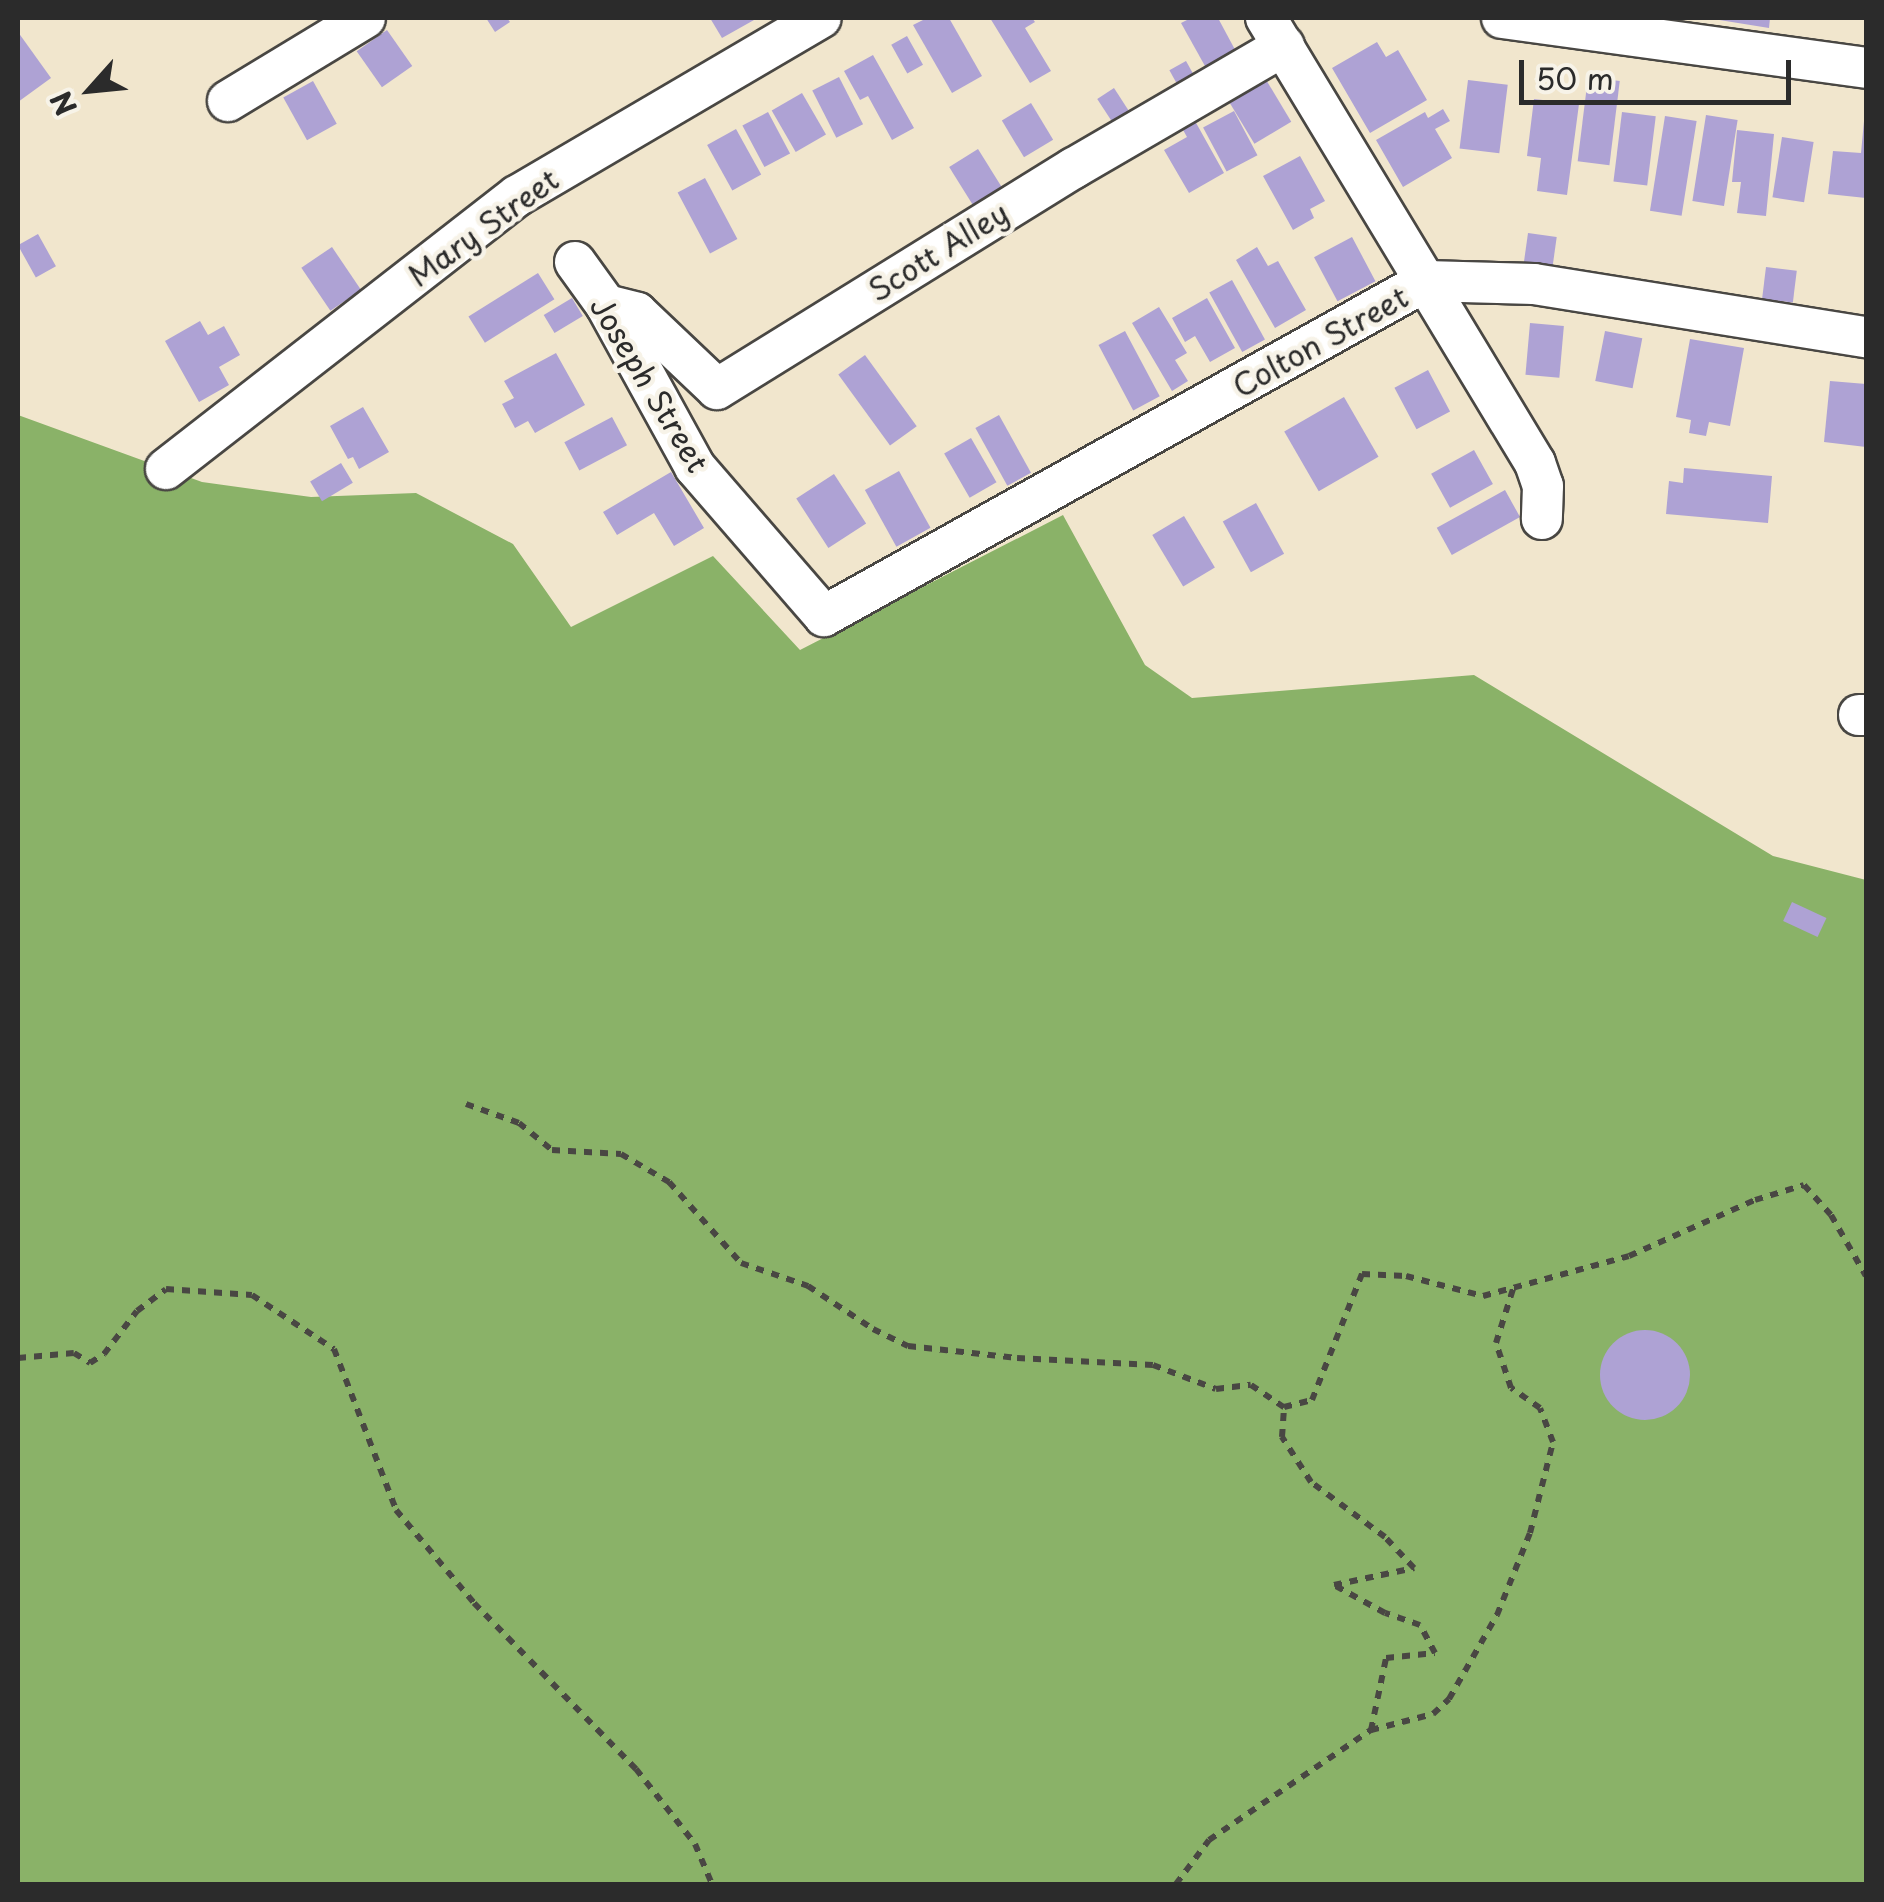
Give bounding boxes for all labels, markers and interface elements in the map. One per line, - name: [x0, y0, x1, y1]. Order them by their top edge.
- north arrow: [40, 40, 140, 140]
- scale bar: [1524, 40, 1796, 102]
- text: 50 m: [1536, 55, 1614, 100]
- text: N: [39, 84, 87, 123]
- street label: Mary Street: [401, 161, 565, 293]
- street label: Scott Alley: [861, 193, 1015, 309]
- street label: Colton Street: [1227, 278, 1413, 404]
- street label: Joseph Street: [583, 290, 717, 478]

